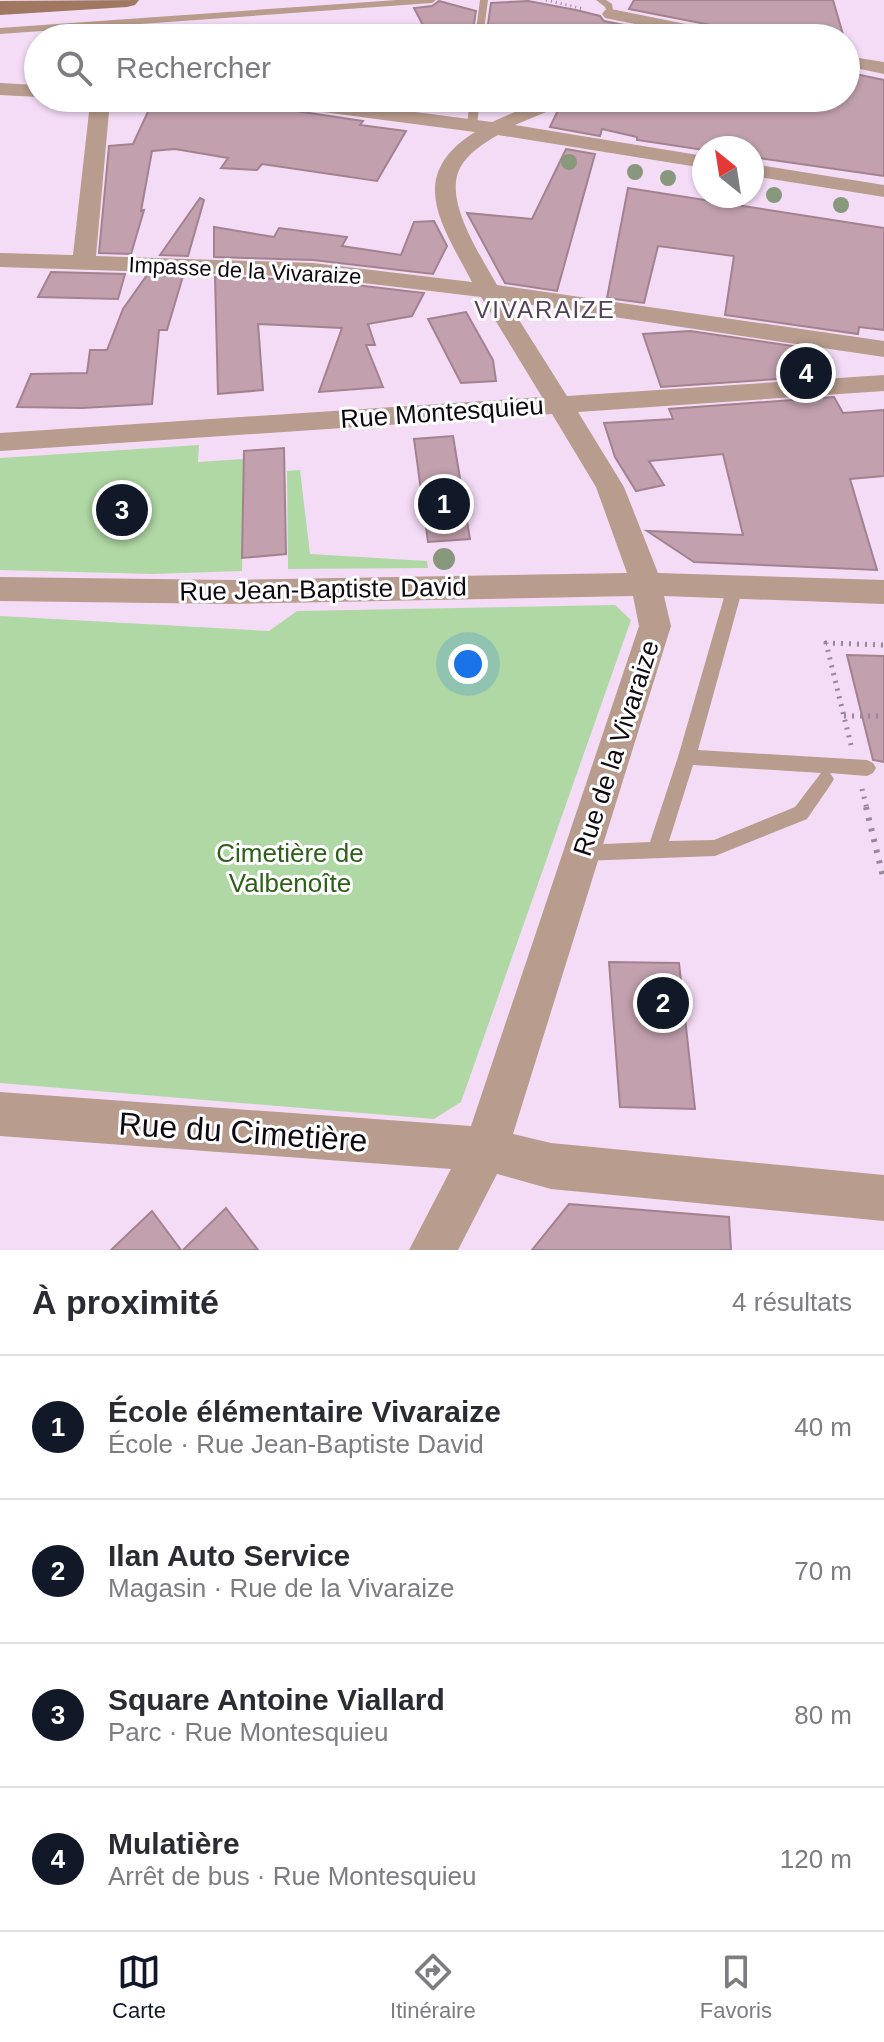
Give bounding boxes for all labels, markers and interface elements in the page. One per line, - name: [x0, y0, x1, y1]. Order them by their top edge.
- search box: [24, 24, 860, 112]
- icon: search: [52, 46, 96, 90]
- text: Rechercher: [116, 51, 271, 84]
- north arrow: [692, 136, 764, 208]
- street label: Impasse de la Vivaraize: [128, 252, 362, 289]
- district label: VIVARAIZE: [474, 296, 616, 323]
- pin: 4: [780, 343, 832, 403]
- street label: Rue Montesquieu: [339, 390, 545, 434]
- pin: 1: [418, 474, 470, 534]
- pin: 3: [96, 480, 148, 540]
- street label: Rue Jean-Baptiste David: [179, 571, 467, 607]
- street label: Rue de la Vivaraize: [567, 636, 665, 860]
- your location: [448, 644, 488, 684]
- park label: Cimetière de Valbenoîte: [216, 838, 364, 898]
- pin: 2: [637, 973, 689, 1033]
- street label: Rue du Cimetière: [118, 1105, 368, 1159]
- text: À proximité: [32, 1283, 219, 1321]
- text: 4 résultats: [732, 1287, 852, 1317]
- text: École élémentaire Vivaraize: [108, 1395, 501, 1428]
- text: 1: [51, 1412, 65, 1442]
- text: 40 m: [794, 1412, 852, 1442]
- text: École · Rue Jean-Baptiste David: [108, 1429, 484, 1459]
- text: Ilan Auto Service: [108, 1539, 350, 1572]
- text: 2: [51, 1556, 65, 1586]
- text: 70 m: [794, 1556, 852, 1586]
- text: Magasin · Rue de la Vivaraize: [108, 1573, 454, 1603]
- text: Square Antoine Viallard: [108, 1683, 445, 1716]
- text: 3: [51, 1700, 65, 1730]
- text: 80 m: [794, 1700, 852, 1730]
- text: Parc · Rue Montesquieu: [108, 1717, 388, 1747]
- text: Mulatière: [108, 1827, 240, 1860]
- text: 4: [51, 1844, 65, 1874]
- text: 120 m: [780, 1844, 852, 1874]
- text: Arrêt de bus · Rue Montesquieu: [108, 1861, 477, 1891]
- tab: Carte: [112, 1950, 166, 2024]
- tab: Itinéraire: [390, 1950, 476, 2024]
- tab: Favoris: [700, 1950, 772, 2024]

